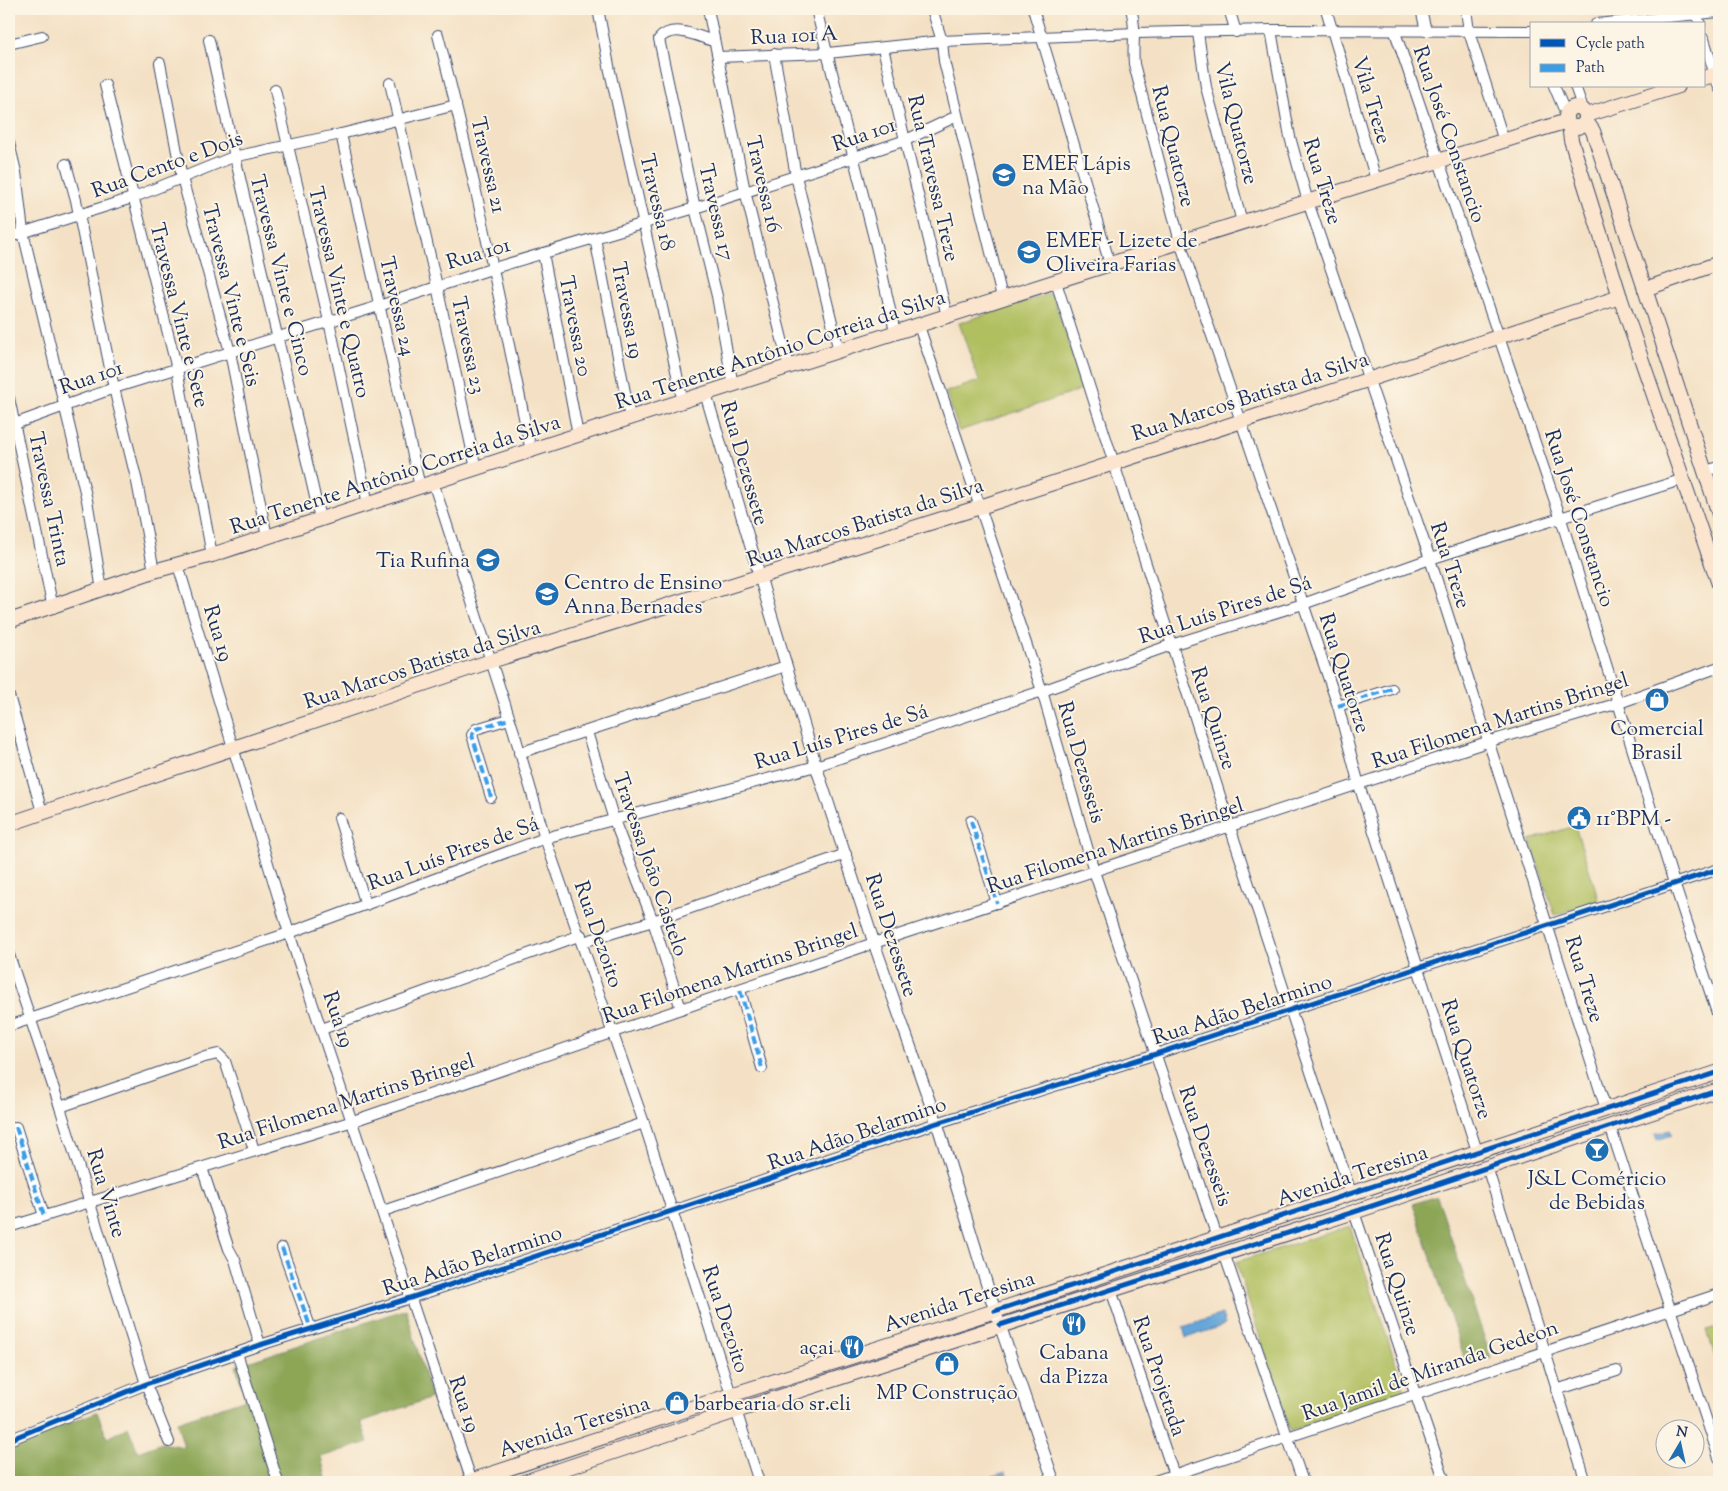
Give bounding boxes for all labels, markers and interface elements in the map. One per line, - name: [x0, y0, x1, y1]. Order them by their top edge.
- street label: Rua 101 A: [750, 20, 838, 54]
- legend: [1530, 22, 1706, 88]
- text: Cycle path: [1576, 34, 1645, 55]
- street label: Rua José Constancio: [1404, 42, 1492, 227]
- street label: Vila Treze: [1343, 53, 1398, 148]
- text: Path: [1576, 58, 1605, 79]
- street label: Vila Quatorze: [1205, 59, 1265, 188]
- street label: Rua Quatorze: [1142, 83, 1202, 210]
- street label: Rua Travessa Treze: [898, 92, 966, 265]
- street label: Rua 101: [829, 111, 901, 161]
- street label: Travessa 21: [461, 114, 513, 217]
- street label: Rua Cento e Dois: [88, 125, 247, 207]
- street label: Travessa 16: [736, 133, 788, 236]
- street label: Rua Treze: [1294, 135, 1348, 229]
- place label: EMEF Lápis na Mão: [1022, 150, 1131, 204]
- street label: Travessa 18: [630, 151, 682, 254]
- street label: Travessa 17: [689, 161, 741, 264]
- school or university icon: EMEF Lápis na Mão: [991, 162, 1017, 188]
- street label: Travessa Vinte e Cinco: [241, 172, 320, 379]
- street label: Travessa Vinte e Quatro: [299, 184, 377, 401]
- street label: Travessa Vinte e Seis: [193, 201, 267, 390]
- street label: Travessa Vinte e Sete: [141, 220, 216, 411]
- place label: EMEF - Lizete de Oliveira Farias: [1046, 227, 1198, 281]
- street label: Rua 101: [443, 231, 514, 279]
- school or university icon: EMEF - Lizete de Oliveira Farias: [1016, 239, 1042, 265]
- street label: Travessa 24: [370, 254, 422, 359]
- street label: Travessa 19: [602, 259, 650, 361]
- street label: Travessa 20: [550, 273, 598, 379]
- street label: Rua Tenente Antônio Correia da Silva: [612, 283, 950, 419]
- street label: Travessa 23: [442, 294, 492, 397]
- street label: Rua Marcos Batista da Silva: [1128, 345, 1373, 450]
- street label: Rua 101: [56, 354, 128, 404]
- street label: Rua Dezessete: [711, 398, 775, 529]
- street label: Rua Tenente Antônio Correia da Silva: [227, 408, 565, 544]
- street label: Rua José Constancio: [1535, 426, 1621, 611]
- street label: Travessa Trinta: [19, 429, 77, 570]
- street label: Rua Marcos Batista da Silva: [743, 471, 988, 576]
- street label: Rua Treze: [1421, 519, 1477, 613]
- place label: Tia Rufina: [376, 547, 470, 577]
- school or university icon: Tia Rufina: [475, 547, 501, 573]
- place label: Centro de Ensino Anna Bernades: [564, 569, 722, 623]
- street label: Rua Luís Pires de Sá: [1135, 569, 1316, 653]
- school or university icon: Centro de Ensino Anna Bernades: [534, 581, 560, 607]
- street label: Rua 19: [194, 602, 240, 666]
- street label: Rua Quatorze: [1310, 610, 1377, 737]
- street label: Rua Marcos Batista da Silva: [300, 613, 545, 718]
- street label: Rua Quinze: [1181, 663, 1243, 774]
- street label: Rua Filomena Martins Bringel: [1368, 666, 1633, 778]
- shop icon: Comercial Brasil: [1644, 687, 1670, 713]
- street label: Rua Luís Pires de Sá: [751, 697, 932, 779]
- street label: Rua Dezesseis: [1048, 698, 1112, 827]
- place label: Comercial Brasil: [1610, 715, 1704, 769]
- street label: Travessa João Castelo: [604, 769, 695, 961]
- street label: Rua Filomena Martins Bringel: [983, 791, 1248, 903]
- public building icon: 11°BPM -: [1566, 805, 1592, 831]
- place label: 11°BPM -: [1596, 805, 1671, 835]
- street label: Rua Luís Pires de Sá: [364, 810, 544, 900]
- street label: Rua Dezessete: [856, 870, 924, 1001]
- street label: Rua Dezoito: [565, 877, 629, 992]
- street label: Rua Filomena Martins Bringel: [599, 917, 863, 1033]
- street label: Rua Treze: [1556, 933, 1610, 1027]
- street label: Rua Adão Belarmino: [1149, 968, 1336, 1054]
- street label: Rua 19: [314, 987, 361, 1052]
- street label: Rua Quatorze: [1432, 996, 1499, 1123]
- street label: Rua Filomena Martins Bringel: [214, 1047, 479, 1159]
- street label: Rua Dezesseis: [1170, 1082, 1239, 1211]
- street label: Rua Adão Belarmino: [764, 1090, 951, 1180]
- bar icon: J&L Coméricio de Bebidas: [1584, 1137, 1610, 1163]
- street label: Avenida Teresina: [1273, 1138, 1432, 1215]
- street label: Rua Vinte: [77, 1145, 133, 1242]
- place label: J&L Coméricio de Bebidas: [1527, 1165, 1666, 1219]
- street label: Rua Adão Belarmino: [379, 1219, 566, 1305]
- street label: Rua Quinze: [1365, 1229, 1427, 1340]
- street label: Rua Dezoito: [693, 1262, 756, 1377]
- street label: Avenida Teresina: [880, 1264, 1039, 1341]
- restaurant icon: Cabana da Pizza: [1061, 1311, 1087, 1337]
- street label: Rua Projetada: [1124, 1313, 1193, 1441]
- street label: Rua Jamil de Miranda Gedeon: [1298, 1314, 1563, 1430]
- place label: açai: [799, 1334, 834, 1364]
- restaurant icon: açai: [839, 1334, 865, 1360]
- place label: Cabana da Pizza: [1039, 1339, 1109, 1393]
- shop icon: MP Construção: [934, 1351, 960, 1377]
- street label: Rua 19: [440, 1372, 487, 1437]
- place label: MP Construção: [876, 1379, 1018, 1409]
- street label: Avenida Teresina: [495, 1389, 654, 1466]
- shop icon: barbearia do sr.eli: [664, 1390, 690, 1416]
- place label: barbearia do sr.eli: [694, 1390, 851, 1420]
- north arrow: [1656, 1418, 1706, 1468]
- text: N: [1675, 1422, 1689, 1444]

